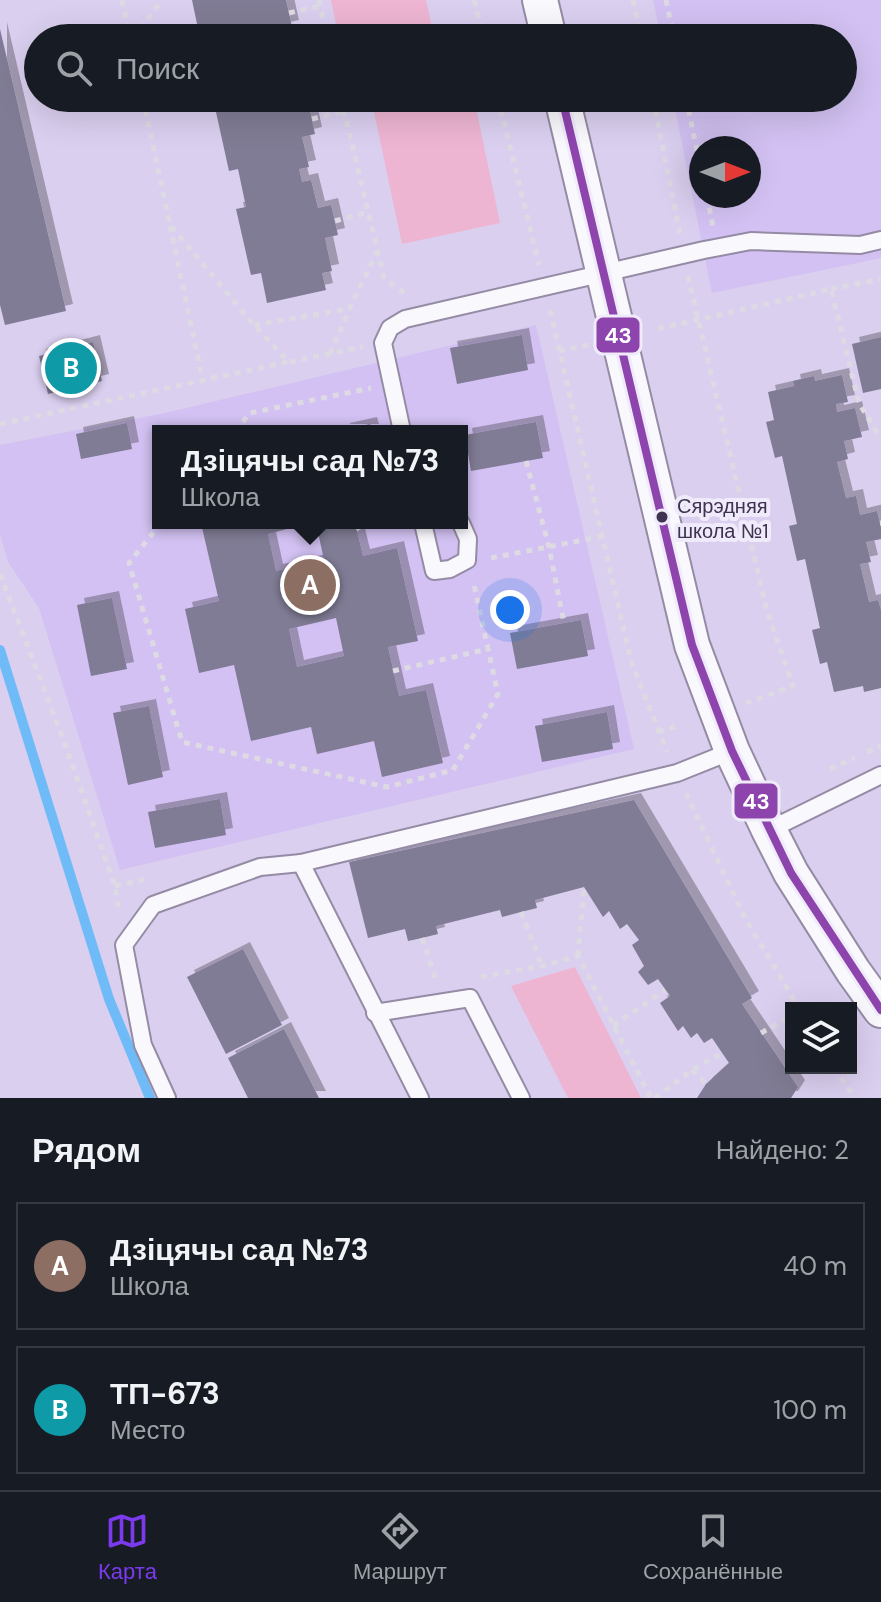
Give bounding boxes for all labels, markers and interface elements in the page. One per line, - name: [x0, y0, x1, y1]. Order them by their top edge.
- search box: [24, 24, 857, 112]
- icon: search: [52, 46, 96, 90]
- text: Поиск: [116, 49, 199, 88]
- north arrow: [689, 136, 761, 208]
- line badge: 43: [595, 316, 641, 354]
- text: 43: [604, 321, 632, 350]
- pin: B: [45, 338, 97, 398]
- popup: [152, 425, 468, 529]
- text: Дзіцячы сад №73: [181, 441, 439, 480]
- text: Школа: [181, 480, 260, 514]
- place label: Сярэдняя школа №1: [677, 493, 769, 544]
- marker: Сярэдняя школа №1: [654, 509, 670, 525]
- pin: A: [284, 555, 336, 615]
- your location: [490, 590, 530, 630]
- line badge: 43: [733, 782, 779, 820]
- text: 43: [742, 787, 770, 816]
- map controls: [785, 1002, 857, 1074]
- button: layers: [785, 1002, 857, 1074]
- text: Рядом: [32, 1128, 141, 1173]
- text: Найдено: 2: [716, 1133, 849, 1167]
- text: Дзіцячы сад №73: [110, 1230, 369, 1269]
- text: A: [51, 1249, 69, 1283]
- text: 40 m: [783, 1249, 847, 1283]
- text: Школа: [110, 1269, 189, 1303]
- text: ТП-673: [110, 1374, 220, 1413]
- text: B: [52, 1393, 68, 1427]
- text: 100 m: [773, 1393, 847, 1427]
- text: Место: [110, 1413, 186, 1447]
- tab: Карта: [98, 1509, 157, 1586]
- tab: Маршрут: [353, 1509, 447, 1586]
- tab: Сохранённые: [643, 1509, 783, 1586]

